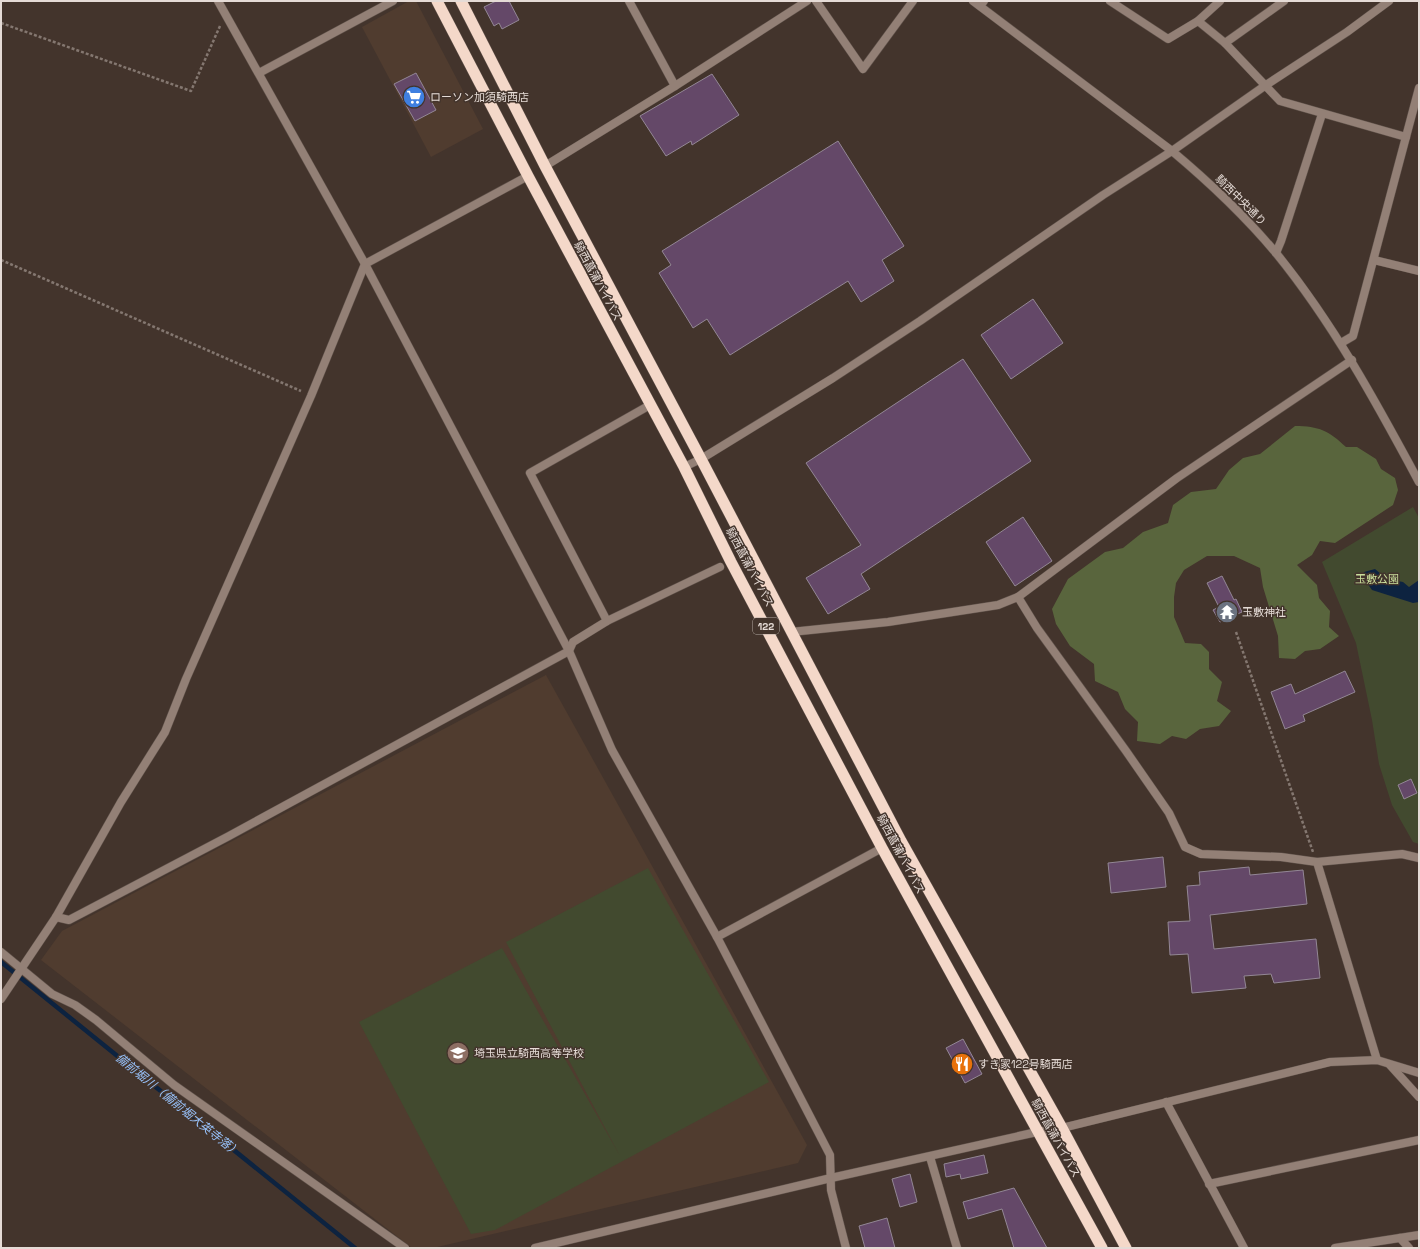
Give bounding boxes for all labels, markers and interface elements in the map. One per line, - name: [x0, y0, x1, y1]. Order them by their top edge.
- supermarket icon: ローソン加須騎西店: [401, 84, 427, 110]
- place label: ローソン加須騎西店: [430, 90, 529, 104]
- street label: 騎西中央通り: [1213, 172, 1269, 228]
- street label: 騎西菖蒲バイパス: [571, 239, 625, 323]
- street label: 騎西菖蒲バイパス: [723, 525, 777, 609]
- park label: 玉敷公園: [1355, 572, 1399, 586]
- temple icon: 玉敷神社: [1214, 599, 1240, 625]
- place label: 玉敷神社: [1242, 605, 1286, 619]
- road number: 122: [753, 618, 779, 634]
- street label: 騎西菖蒲バイパス: [874, 812, 928, 896]
- school or university icon: 埼玉県立騎西高等学校: [445, 1040, 471, 1066]
- place label: 埼玉県立騎西高等学校: [474, 1046, 584, 1060]
- water label: 備前堀川（備前堀大英寺落）: [112, 1050, 244, 1160]
- restaurant icon: すき家122号騎西店: [949, 1051, 975, 1077]
- place label: すき家122号騎西店: [978, 1057, 1073, 1071]
- street label: 騎西菖蒲バイパス: [1029, 1096, 1083, 1180]

